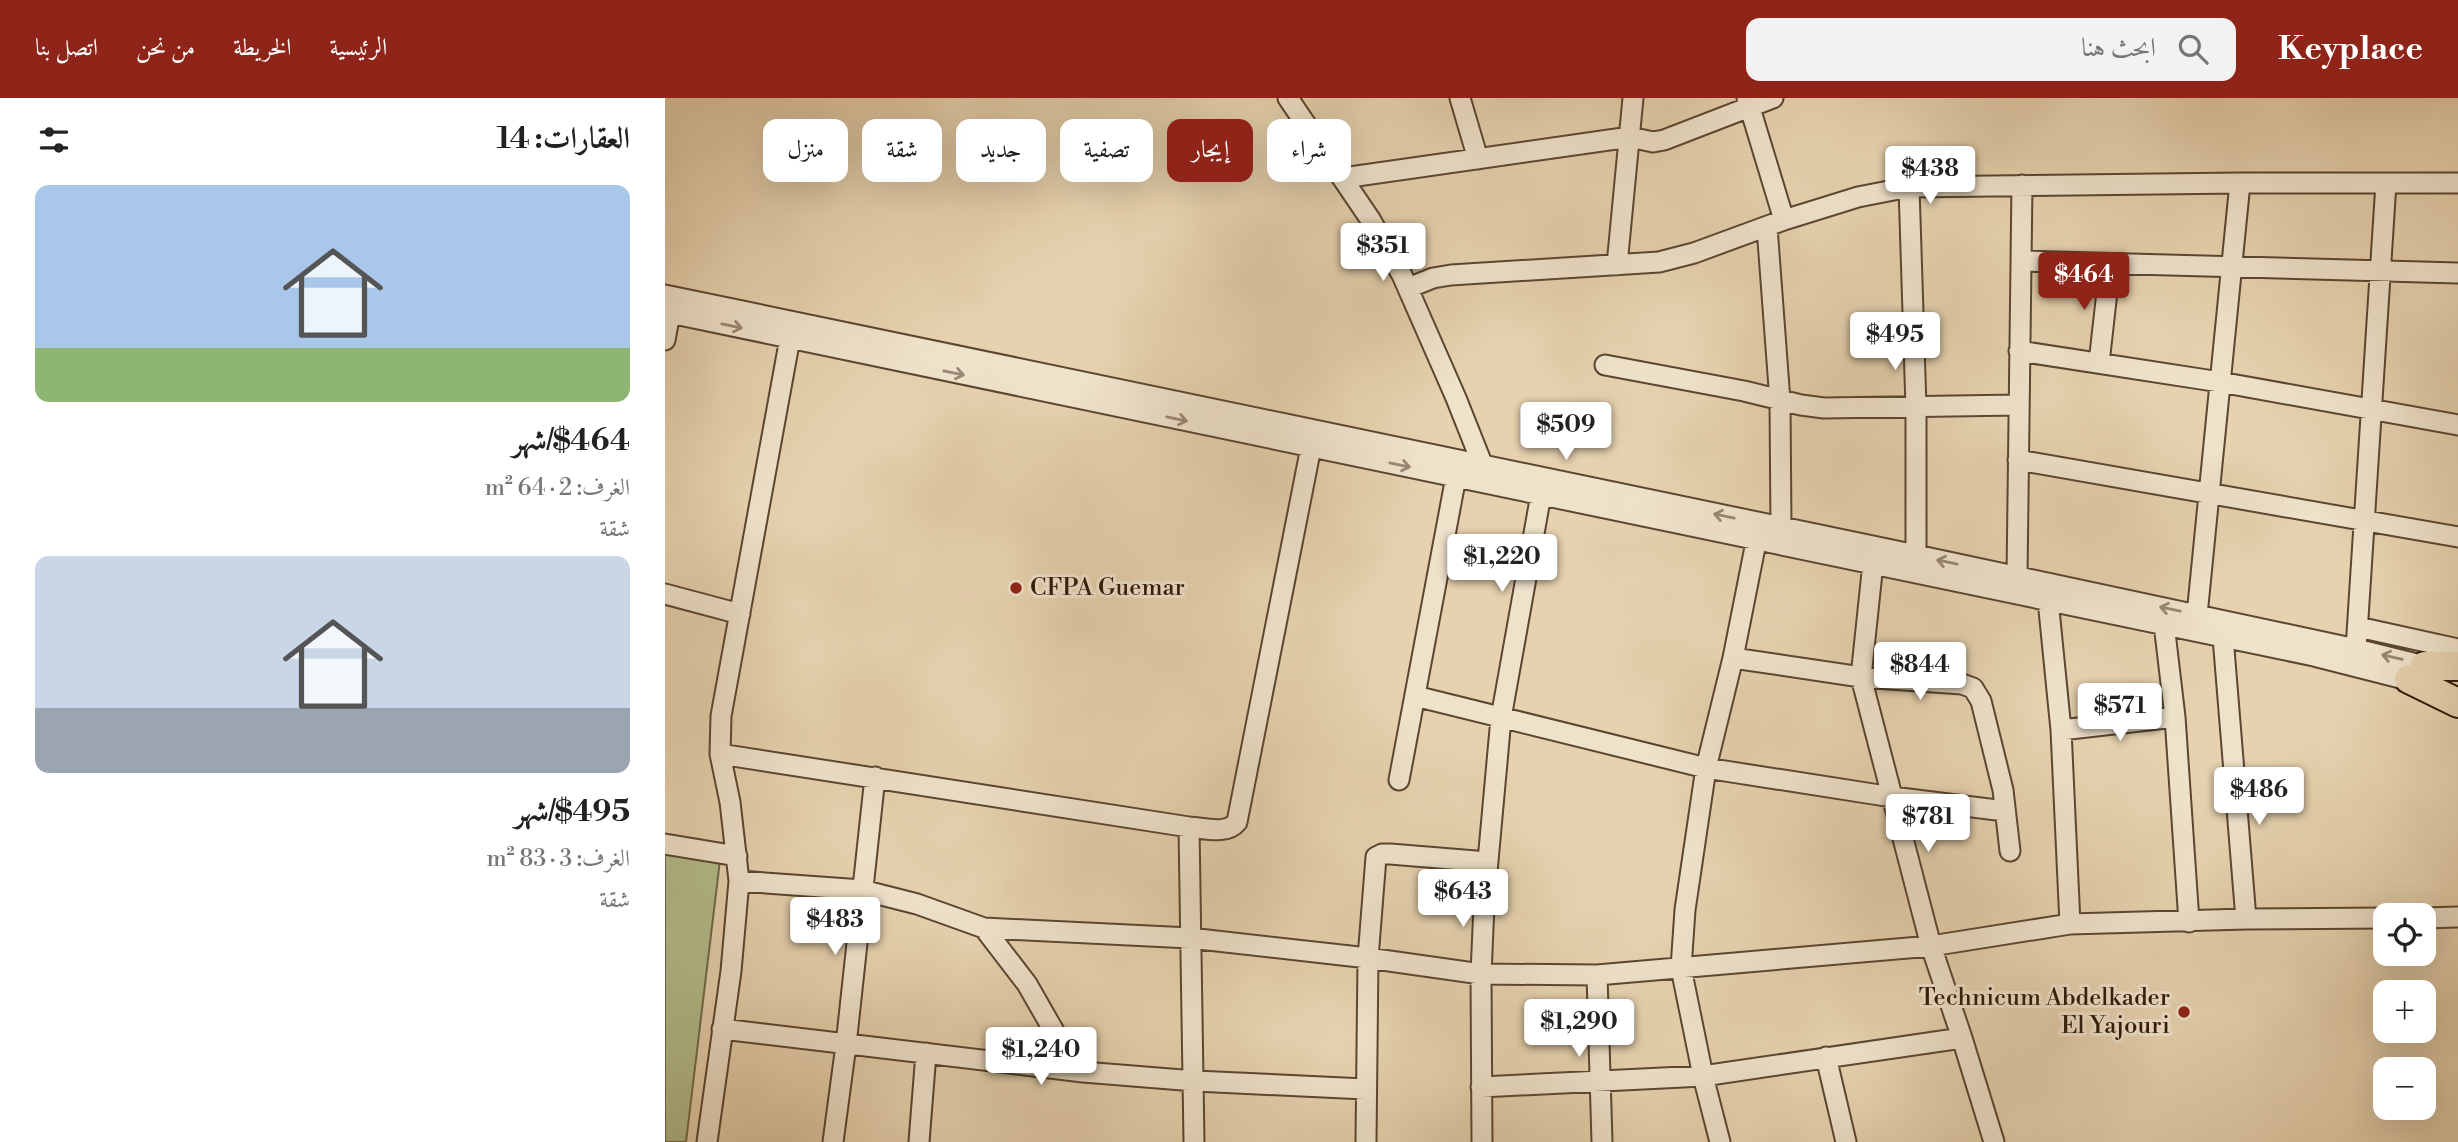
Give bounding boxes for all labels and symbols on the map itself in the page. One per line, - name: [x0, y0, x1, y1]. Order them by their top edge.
- pin: $438: [1889, 146, 1971, 206]
- pin: $351: [1342, 223, 1424, 283]
- pin: $464: [2043, 252, 2125, 312]
- pin: $495: [1854, 313, 1936, 372]
- one-way arrow: [720, 320, 743, 334]
- one-way arrow: [942, 367, 965, 381]
- pin: $509: [1525, 402, 1607, 462]
- one-way arrow: [1165, 413, 1188, 427]
- one-way arrow: [1388, 459, 1411, 473]
- one-way arrow: [1713, 509, 1736, 523]
- pin: $1,220: [1445, 534, 1559, 594]
- one-way arrow: [1936, 554, 1959, 568]
- place label: CFPA Guemar: [1030, 573, 1185, 603]
- marker: CFPA Guemar: [1008, 580, 1024, 596]
- one-way arrow: [2159, 602, 2182, 616]
- pin: $844: [1879, 642, 1961, 702]
- one-way arrow: [2381, 650, 2404, 663]
- pin: $571: [2079, 684, 2161, 743]
- pin: $486: [2218, 768, 2300, 827]
- pin: $781: [1887, 794, 1969, 854]
- pin: $643: [1422, 870, 1504, 929]
- pin: $483: [794, 898, 876, 957]
- place label: Technicum Abdelkader El Yajouri: [1919, 983, 2170, 1041]
- pin: $1,290: [1522, 1000, 1636, 1059]
- marker: Technicum Abdelkader El Yajouri: [2176, 1004, 2192, 1020]
- pin: $1,240: [984, 1028, 1098, 1087]

